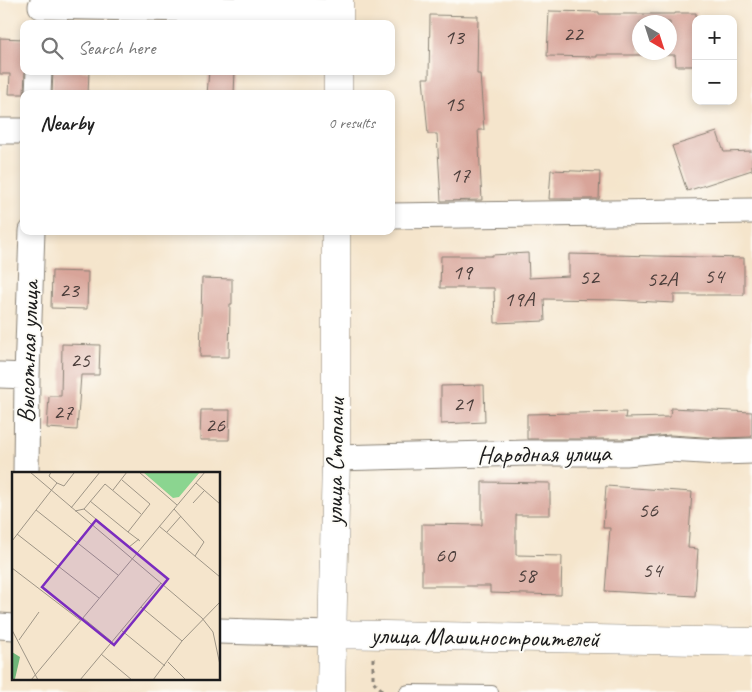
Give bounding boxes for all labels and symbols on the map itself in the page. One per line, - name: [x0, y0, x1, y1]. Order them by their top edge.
- north arrow: [632, 15, 677, 60]
- house number: 22: [563, 20, 585, 48]
- house number: 13: [444, 23, 466, 51]
- house number: 15: [444, 90, 465, 118]
- house number: 17: [450, 161, 471, 189]
- house number: 19: [452, 258, 474, 286]
- house number: 54: [704, 262, 726, 290]
- house number: 52: [579, 263, 601, 291]
- house number: 52А: [647, 265, 678, 293]
- house number: 23: [59, 276, 81, 304]
- street label: Высотная улица: [10, 278, 47, 424]
- house number: 19А: [504, 285, 535, 313]
- house number: 25: [70, 346, 91, 374]
- house number: 21: [453, 390, 474, 418]
- street label: улица Стопани: [318, 396, 352, 528]
- house number: 27: [53, 398, 74, 426]
- house number: 26: [205, 411, 226, 439]
- street label: Народная улица: [477, 437, 613, 471]
- inset map: [12, 472, 220, 680]
- house number: 56: [638, 496, 659, 524]
- house number: 60: [435, 541, 457, 569]
- house number: 54: [642, 556, 664, 584]
- house number: 58: [516, 561, 538, 589]
- street label: улица Машиностроителей: [368, 619, 601, 655]

